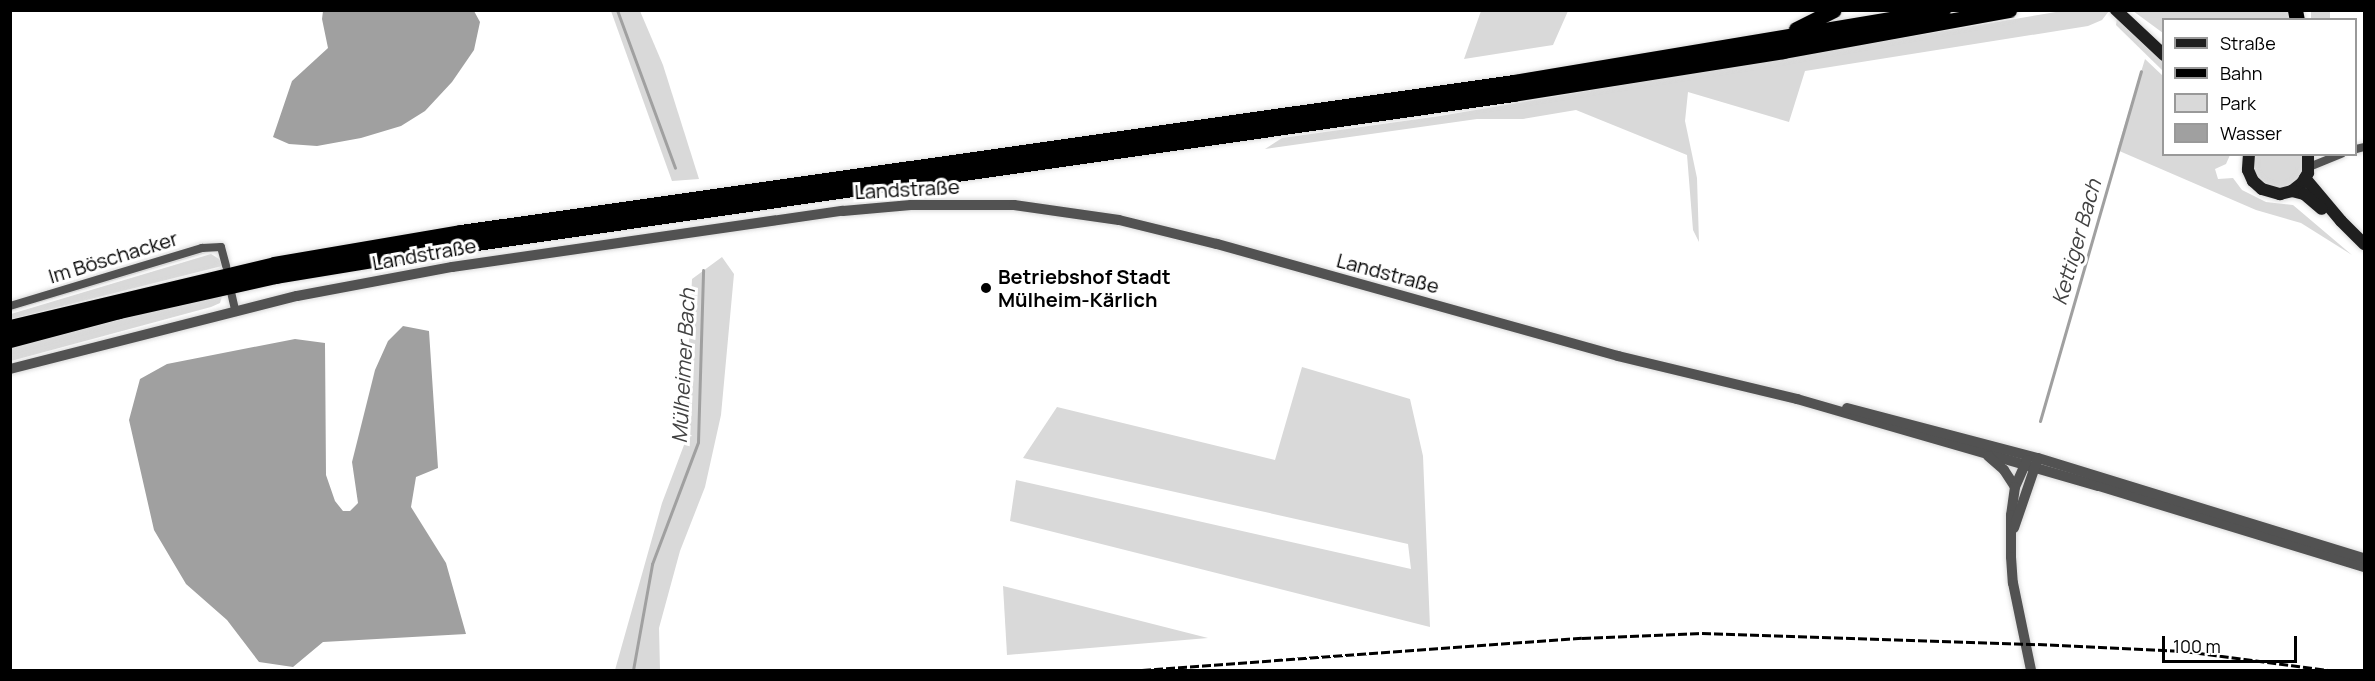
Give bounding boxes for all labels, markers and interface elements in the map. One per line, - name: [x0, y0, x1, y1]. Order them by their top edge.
- legend: [2162, 18, 2357, 156]
- text: Straße: [2220, 31, 2276, 55]
- text: Bahn: [2220, 61, 2262, 85]
- text: Park: [2220, 91, 2256, 115]
- text: Wasser: [2220, 121, 2282, 145]
- street label: Landstraße: [854, 174, 960, 204]
- water label: Kettiger Bach: [2046, 176, 2106, 308]
- street label: Im Böschacker: [45, 226, 181, 288]
- street label: Landstraße: [370, 233, 478, 275]
- street label: Landstraße: [1334, 248, 1442, 298]
- place label: Betriebshof Stadt Mülheim-Kärlich: [998, 264, 1171, 311]
- marker: Betriebshof Stadt Mülheim-Kärlich: [979, 281, 993, 295]
- water label: Mülheimer Bach: [666, 288, 700, 444]
- scale bar: [2165, 624, 2300, 662]
- text: 100 m: [2173, 634, 2221, 658]

